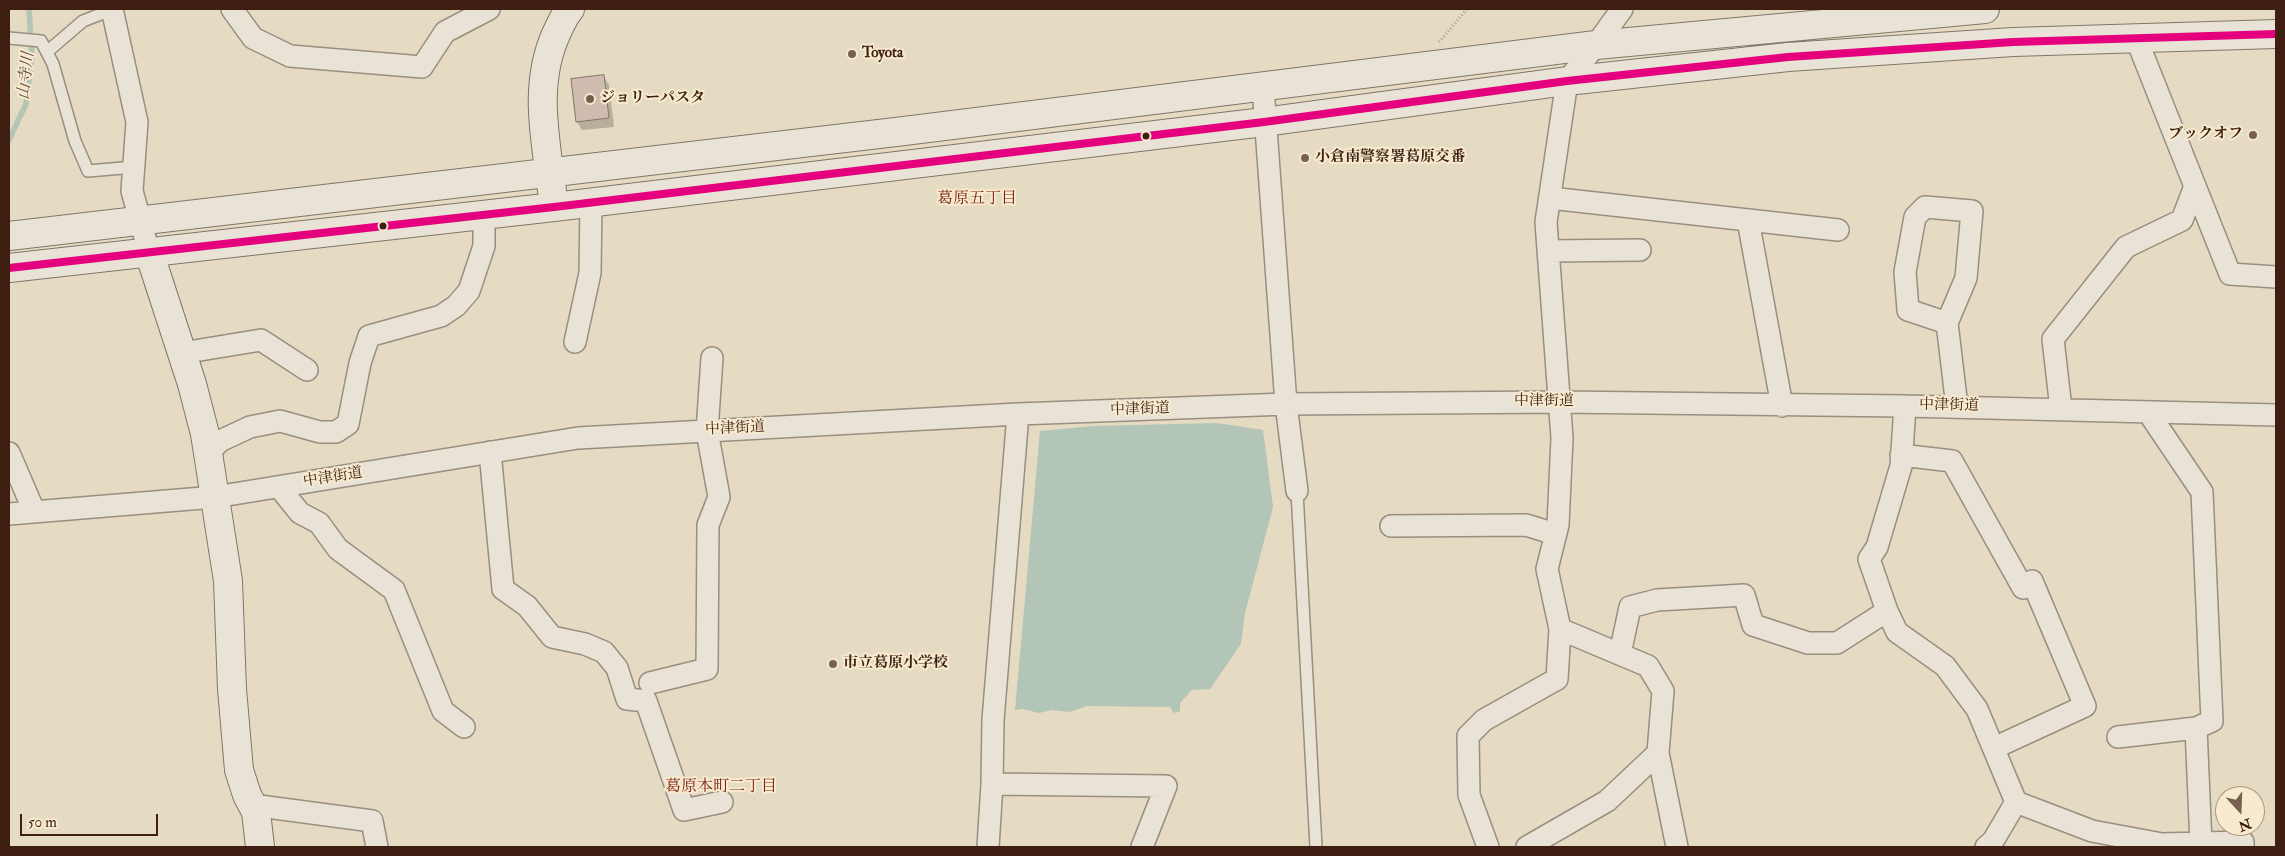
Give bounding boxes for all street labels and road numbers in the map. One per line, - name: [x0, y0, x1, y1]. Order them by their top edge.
- street label: 中津街道: [1514, 393, 1574, 411]
- street label: 中津街道: [1919, 396, 1979, 416]
- street label: 中津街道: [1110, 400, 1170, 420]
- street label: 中津街道: [705, 418, 765, 440]
- street label: 中津街道: [302, 464, 364, 492]

